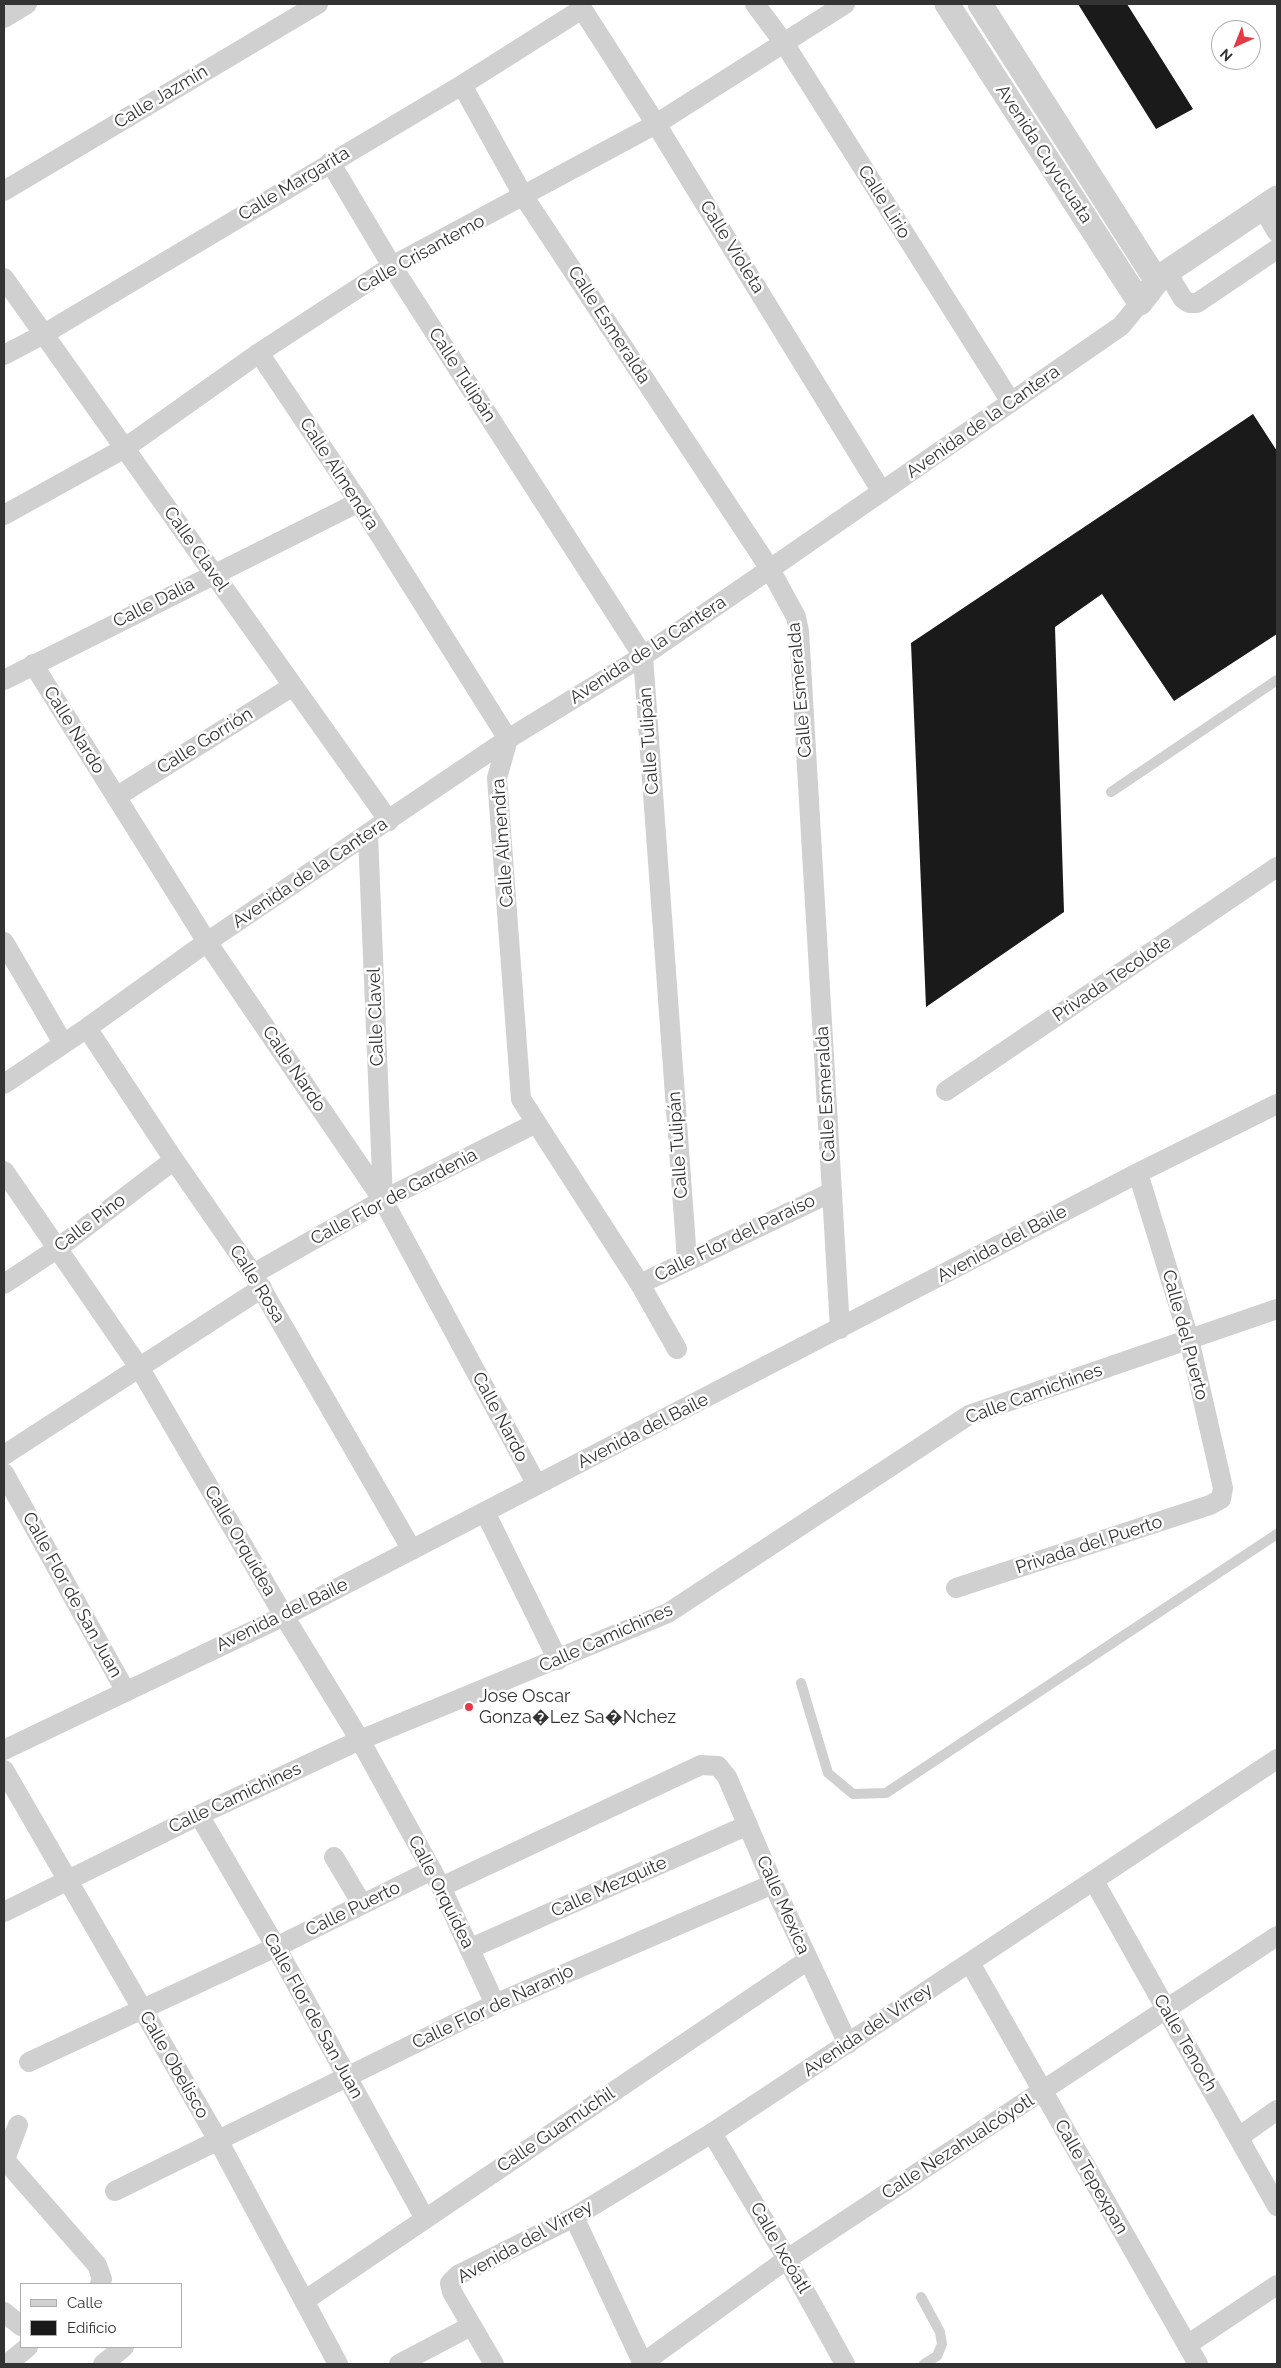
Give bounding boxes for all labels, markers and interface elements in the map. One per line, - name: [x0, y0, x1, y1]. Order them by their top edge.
- north arrow: [1211, 20, 1261, 70]
- text: N: [1217, 46, 1236, 65]
- street label: Calle Jazmín: [110, 61, 212, 133]
- street label: Avenida Cuyucuata: [991, 81, 1097, 227]
- street label: Calle Margarita: [235, 142, 353, 226]
- street label: Calle Lirio: [853, 161, 915, 243]
- street label: Calle Violeta: [695, 197, 769, 297]
- street label: Calle Crisantemo: [354, 210, 488, 298]
- street label: Calle Esmeralda: [563, 262, 655, 388]
- street label: Calle Tulipán: [424, 324, 500, 426]
- street label: Avenida de la Cantera: [902, 361, 1064, 483]
- street label: Calle Almendra: [295, 414, 383, 534]
- street label: Calle Clavel: [159, 502, 233, 596]
- street label: Calle Dalia: [110, 573, 198, 633]
- street label: Avenida de la Cantera: [566, 591, 730, 709]
- street label: Calle Esmeralda: [783, 621, 817, 759]
- street label: Calle Nardo: [39, 682, 109, 778]
- street label: Calle Tulipán: [634, 687, 664, 795]
- street label: Calle Gorrión: [153, 703, 257, 779]
- street label: Calle Almendra: [488, 778, 518, 908]
- street label: Avenida de la Cantera: [228, 813, 392, 933]
- street label: Privada Tecolote: [1049, 931, 1175, 1027]
- street label: Calle Clavel: [363, 967, 389, 1067]
- street label: Calle Nardo: [257, 1022, 331, 1116]
- street label: Calle Esmeralda: [812, 1026, 840, 1162]
- street label: Calle Tulipán: [663, 1091, 693, 1199]
- street label: Calle Flor de Gardenia: [307, 1144, 481, 1250]
- street label: Calle Pino: [50, 1189, 130, 1257]
- street label: Calle Flor del Paraíso: [651, 1190, 819, 1286]
- street label: Avenida del Baile: [933, 1201, 1071, 1287]
- street label: Calle Rosa: [225, 1241, 289, 1327]
- street label: Calle del Puerto: [1157, 1268, 1213, 1402]
- street label: Calle Camichines: [963, 1359, 1105, 1429]
- street label: Calle Nardo: [467, 1368, 533, 1466]
- street label: Avenida del Baile: [574, 1389, 712, 1473]
- street label: Calle Orquídea: [200, 1482, 280, 1600]
- street label: Calle Flor de San Juan: [17, 1508, 127, 1682]
- street label: Privada del Puerto: [1013, 1511, 1165, 1579]
- street label: Avenida del Baile: [213, 1574, 351, 1656]
- street label: Calle Camichines: [536, 1599, 676, 1677]
- place label: Jose Oscar Gonza�Lez Sa�Nchez: [479, 1686, 676, 1728]
- marker: Jose Oscar Gonza�Lez Sa�Nchez: [463, 1701, 475, 1713]
- street label: Calle Camichines: [165, 1758, 305, 1838]
- street label: Calle Orquídea: [403, 1832, 479, 1952]
- street label: Calle Mezquite: [548, 1852, 670, 1922]
- street label: Calle Mexica: [752, 1852, 814, 1958]
- street label: Calle Puerto: [302, 1877, 404, 1941]
- street label: Calle Flor de San Juan: [258, 1929, 368, 2103]
- street label: Calle Flor de Naranjo: [409, 1960, 577, 2054]
- street label: Avenida del Virrey: [799, 1979, 937, 2081]
- street label: Calle Tenoch: [1149, 1991, 1221, 2095]
- street label: Calle Obelisco: [135, 2008, 213, 2122]
- street label: Calle Guamúchil: [493, 2083, 619, 2177]
- street label: Calle Nezahualcóyotl: [878, 2090, 1038, 2204]
- street label: Calle Tepexpan: [1050, 2116, 1132, 2238]
- street label: Avenida del Virrey: [454, 2196, 596, 2288]
- street label: Calle Ixcóatl: [745, 2199, 815, 2297]
- legend: [20, 2283, 182, 2348]
- text: Calle: [67, 2294, 102, 2312]
- text: Edificio: [67, 2319, 117, 2337]

